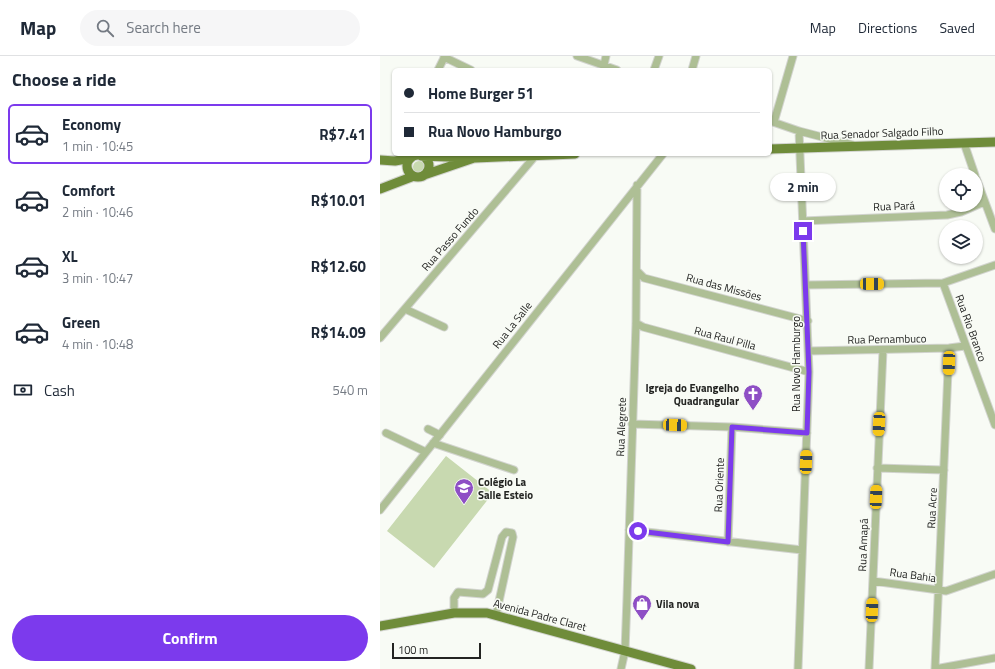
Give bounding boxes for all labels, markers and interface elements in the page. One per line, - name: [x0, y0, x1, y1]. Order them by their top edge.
- search box: [80, 10, 360, 46]
- text: Map: [20, 13, 56, 42]
- text: Search here: [126, 16, 201, 39]
- icon: search: [94, 17, 116, 39]
- text: Map: [810, 17, 836, 38]
- text: Directions: [858, 17, 917, 38]
- text: Saved: [939, 17, 975, 38]
- text: Choose a ride: [12, 66, 116, 93]
- text: Home Burger 51: [428, 82, 534, 105]
- text: Economy: [62, 113, 121, 136]
- icon: car: [14, 116, 50, 152]
- text: Rua Novo Hamburgo: [428, 120, 562, 143]
- text: R$7.41: [319, 123, 366, 146]
- street label: Rua Senador Salgado Filho: [820, 123, 944, 143]
- text: 1 min · 10:45: [62, 136, 133, 156]
- map controls: [939, 168, 983, 264]
- button: locate: [939, 168, 983, 212]
- callout: 2 min: [770, 173, 836, 201]
- text: 2 min: [787, 177, 819, 197]
- text: Comfort: [62, 179, 115, 202]
- icon: car: [14, 182, 50, 218]
- text: R$10.01: [311, 189, 366, 212]
- street label: Rua Pará: [873, 197, 916, 215]
- text: 2 min · 10:46: [62, 202, 133, 222]
- street label: Rua Passo Fundo: [418, 203, 482, 274]
- button: layers: [939, 220, 983, 264]
- route end: [794, 222, 812, 240]
- text: XL: [62, 245, 78, 268]
- icon: car: [14, 248, 50, 284]
- text: R$12.60: [311, 255, 366, 278]
- text: 3 min · 10:47: [62, 268, 133, 288]
- street label: Rua das Missões: [684, 269, 764, 305]
- car: [860, 278, 884, 290]
- street label: Rua Rio Branco: [951, 292, 991, 364]
- street label: Rua La Salle: [489, 298, 536, 352]
- text: Green: [62, 311, 100, 334]
- icon: car: [14, 314, 50, 350]
- street label: Rua Novo Hamburgo: [788, 316, 804, 412]
- text: R$14.09: [311, 321, 366, 344]
- street label: Rua Raul Pilla: [692, 322, 758, 354]
- street label: Rua Pernambuco: [847, 330, 927, 348]
- text: 4 min · 10:48: [62, 334, 133, 354]
- car: [943, 351, 955, 375]
- icon: cash: [12, 379, 34, 401]
- text: Cash: [44, 379, 75, 402]
- text: 540 m: [332, 380, 368, 400]
- place label: Igreja do Evangelho Quadrangular: [646, 380, 739, 409]
- church icon: Igreja do Evangelho Quadrangular: [742, 383, 764, 411]
- street label: Rua Alegrete: [612, 397, 630, 457]
- car: [872, 412, 886, 436]
- car: [663, 419, 687, 431]
- car: [800, 450, 812, 474]
- street label: Rua Oriente: [710, 457, 728, 513]
- place label: Colégio La Salle Esteio: [478, 474, 533, 503]
- school or university icon: Colégio La Salle Esteio: [453, 477, 475, 505]
- car: [870, 485, 882, 509]
- street label: Rua Acre: [923, 487, 941, 529]
- street label: Rua Amapá: [854, 518, 872, 572]
- route start: [629, 522, 647, 540]
- street label: Rua Bahia: [889, 564, 938, 586]
- shop icon: Vila nova: [631, 593, 653, 621]
- street label: Avenida Padre Claret: [492, 595, 588, 635]
- place label: Vila nova: [656, 596, 700, 612]
- car: [866, 598, 878, 622]
- button: Confirm: [12, 615, 368, 661]
- scale bar: [392, 641, 481, 660]
- text: 100 m: [398, 642, 428, 658]

